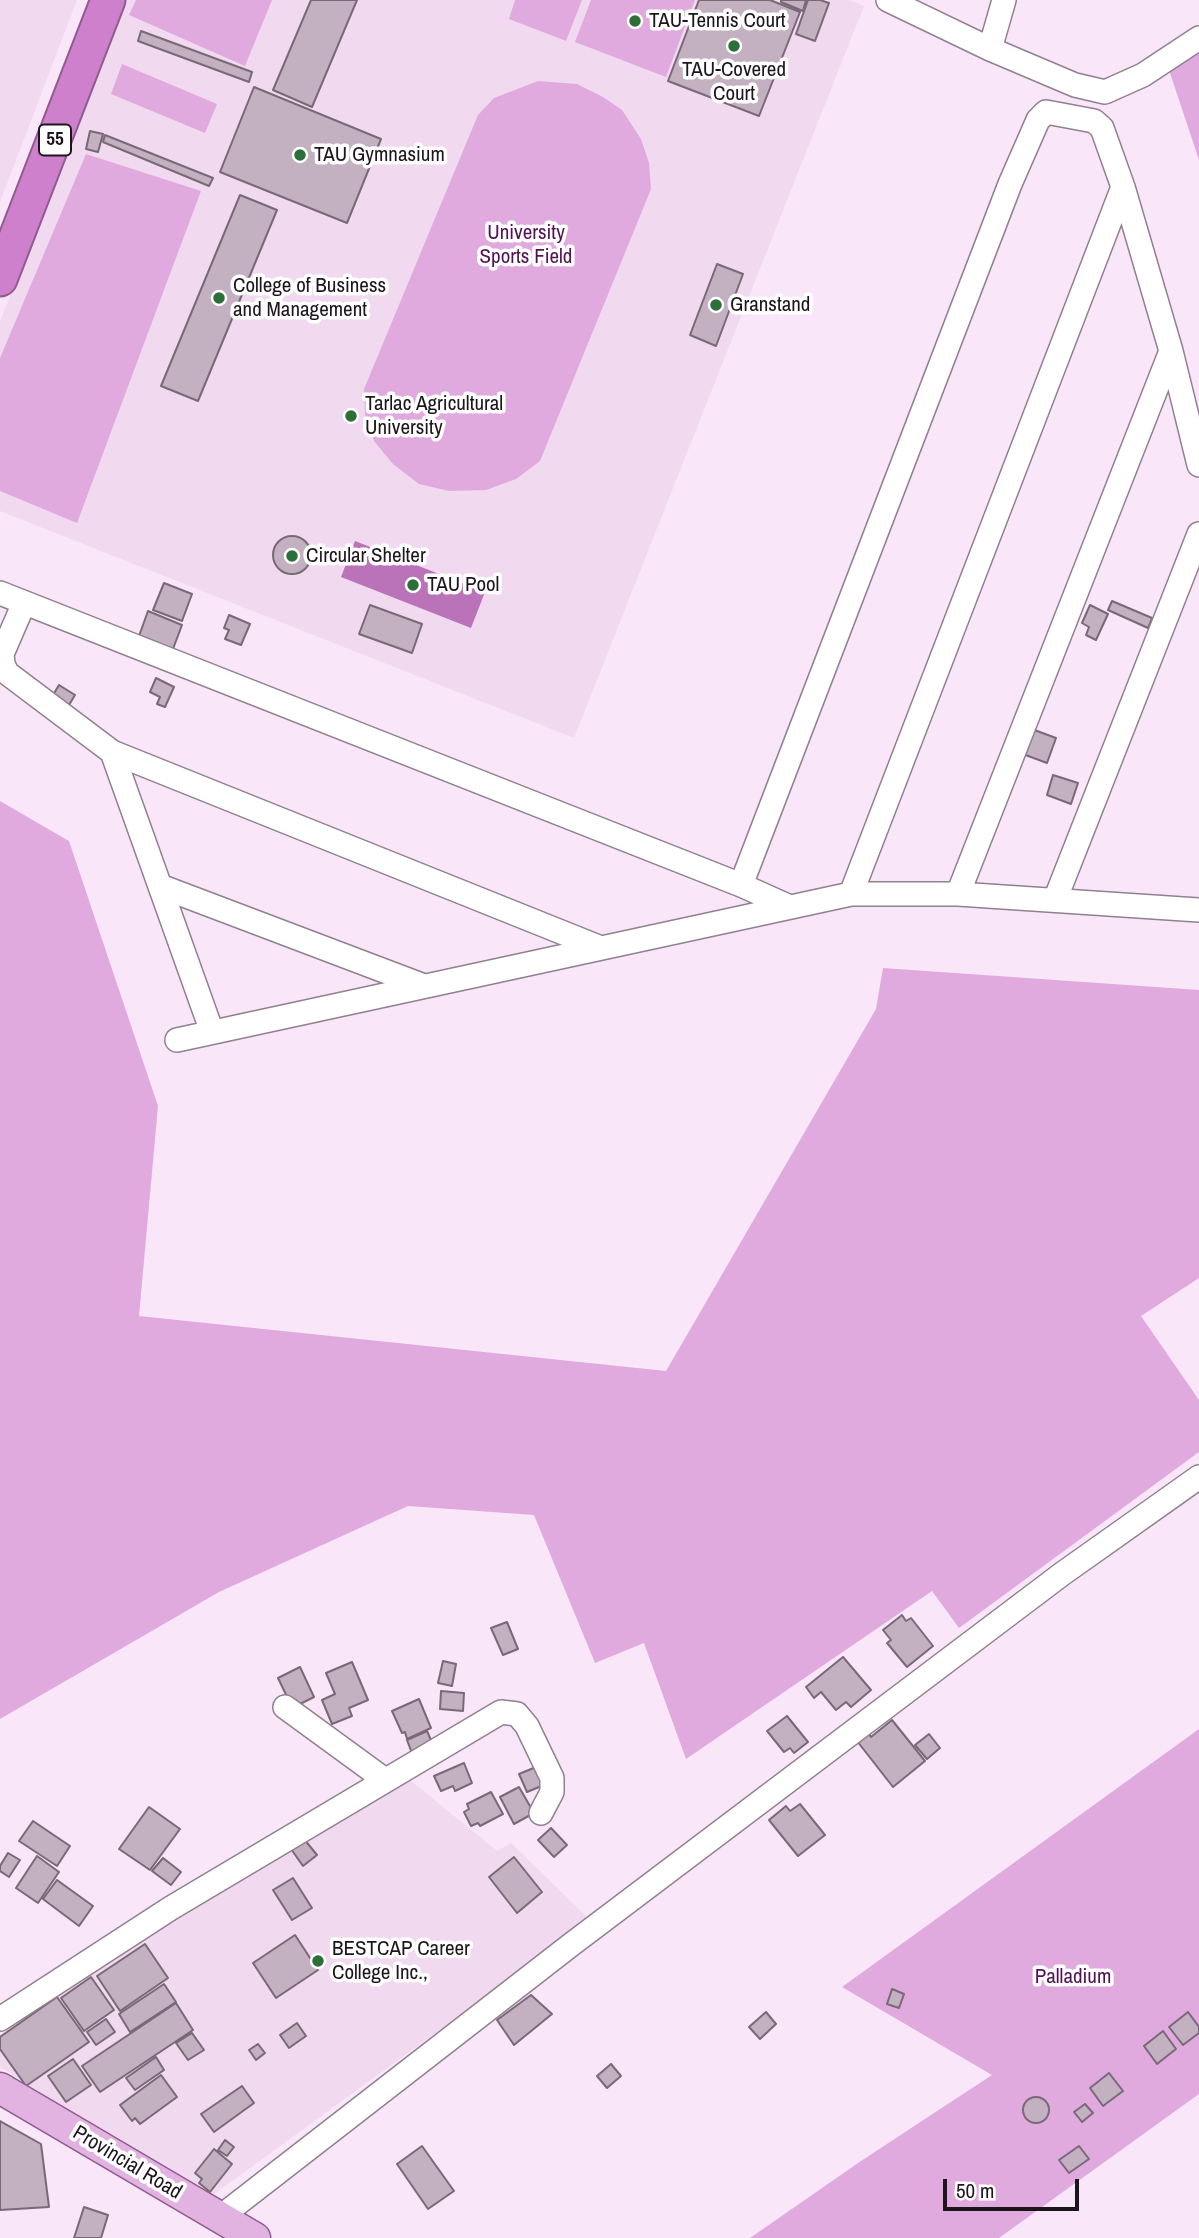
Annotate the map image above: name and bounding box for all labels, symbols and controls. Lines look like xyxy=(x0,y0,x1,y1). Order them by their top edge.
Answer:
place label: TAU-Tennis Court xyxy=(649,8,786,34)
marker: TAU-Tennis Court xyxy=(627,13,643,29)
marker: TAU-Covered Court xyxy=(726,38,742,54)
place label: TAU-Covered Court xyxy=(682,57,786,107)
road number: 55 xyxy=(39,124,71,156)
place label: TAU Gymnasium xyxy=(314,142,445,168)
marker: TAU Gymnasium xyxy=(292,147,308,163)
park label: University Sports Field xyxy=(480,220,572,270)
place label: College of Business and Management xyxy=(233,273,386,323)
marker: College of Business and Management xyxy=(211,290,227,306)
place label: Granstand xyxy=(730,292,810,318)
marker: Granstand xyxy=(708,297,724,313)
place label: Tarlac Agricultural University xyxy=(365,391,503,441)
marker: Tarlac Agricultural University xyxy=(343,408,359,424)
place label: Circular Shelter xyxy=(306,543,426,569)
marker: Circular Shelter xyxy=(284,548,300,564)
place label: TAU Pool xyxy=(427,572,499,598)
marker: TAU Pool xyxy=(405,577,421,593)
place label: BESTCAP Career College Inc., xyxy=(332,1936,470,1986)
marker: BESTCAP Career College Inc., xyxy=(310,1953,326,1969)
park label: Palladium xyxy=(1035,1964,1111,1990)
street label: Provincial Road xyxy=(68,2121,186,2205)
scale bar xyxy=(947,2164,1084,2208)
text: 50 m xyxy=(956,2176,994,2205)

